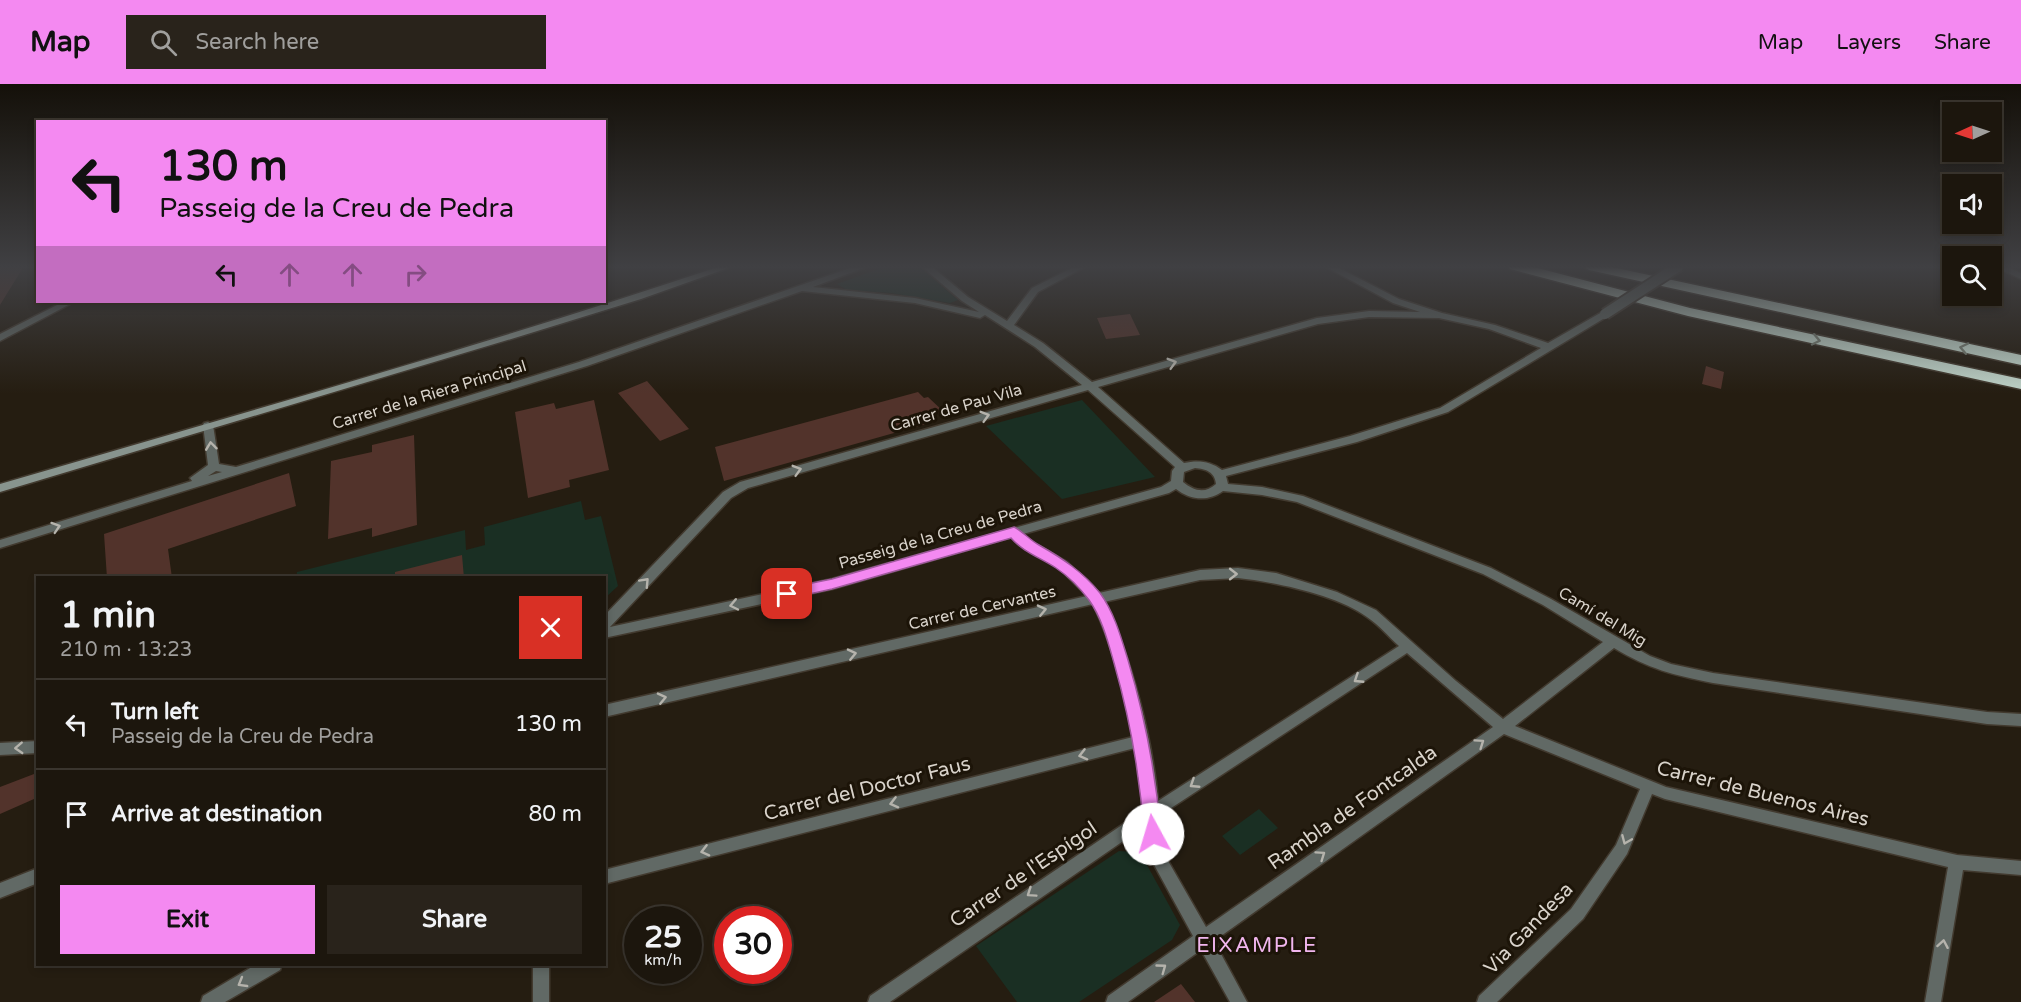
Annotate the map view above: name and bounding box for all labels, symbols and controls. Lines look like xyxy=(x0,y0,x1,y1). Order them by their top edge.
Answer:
search box xyxy=(126,15,546,69)
text: Map xyxy=(30,25,90,59)
icon: search xyxy=(147,26,180,59)
text: Search here xyxy=(195,29,319,55)
text: Map xyxy=(1758,30,1803,55)
text: Layers xyxy=(1836,30,1901,55)
text: Share xyxy=(1934,30,1991,55)
north arrow xyxy=(1942,102,2002,162)
map controls xyxy=(1942,102,2002,306)
text: 130 m xyxy=(159,141,288,192)
icon: left xyxy=(60,144,138,222)
button: sound xyxy=(1942,174,2002,234)
text: Passeig de la Creu de Pedra xyxy=(159,192,514,225)
button: search xyxy=(1942,246,2002,306)
icon: left xyxy=(210,258,243,291)
icon: ahead xyxy=(273,258,306,291)
icon: ahead xyxy=(336,258,369,291)
icon: right xyxy=(399,258,432,291)
one-way arrow xyxy=(1811,332,1821,345)
one-way arrow xyxy=(1959,342,1969,355)
street label: Carrer de la Riera Principal xyxy=(330,356,529,434)
one-way arrow xyxy=(1166,358,1177,370)
street label: Carrer de Pau Vila xyxy=(888,380,1024,436)
one-way arrow xyxy=(979,411,990,423)
one-way arrow xyxy=(205,441,218,450)
one-way arrow xyxy=(791,465,802,477)
street label: Passeig de la Creu de Pedra xyxy=(836,496,1044,574)
one-way arrow xyxy=(50,521,61,534)
pin xyxy=(761,568,812,619)
one-way arrow xyxy=(1228,568,1237,580)
icon: arrive xyxy=(770,577,803,610)
one-way arrow xyxy=(638,579,649,589)
street label: Carrer de Cervantes xyxy=(907,581,1058,635)
street label: Camí del Mig xyxy=(1555,583,1650,651)
text: 1 min xyxy=(60,594,156,637)
button: close xyxy=(519,596,582,659)
one-way arrow xyxy=(729,598,739,611)
one-way arrow xyxy=(1036,605,1046,618)
text: 210 m · 13:23 xyxy=(60,638,192,662)
one-way arrow xyxy=(846,649,856,662)
one-way arrow xyxy=(1353,671,1364,682)
one-way arrow xyxy=(656,692,666,705)
text: Turn left xyxy=(111,699,199,725)
icon: left xyxy=(60,708,93,741)
text: 130 m xyxy=(515,711,582,737)
text: Passeig de la Creu de Pedra xyxy=(111,725,374,749)
one-way arrow xyxy=(1473,739,1484,750)
street label: Rambla de Fontcalda xyxy=(1263,740,1442,875)
one-way arrow xyxy=(14,741,23,754)
one-way arrow xyxy=(1078,748,1089,760)
street label: Carrer del Doctor Faus xyxy=(761,752,973,826)
street label: Carrer de Buenos Aires xyxy=(1654,756,1871,832)
one-way arrow xyxy=(1189,777,1200,788)
one-way arrow xyxy=(889,796,899,809)
icon: arrive xyxy=(60,798,93,831)
text: Arrive at destination xyxy=(111,801,322,827)
text: 80 m xyxy=(528,801,582,827)
position arrow xyxy=(1121,802,1185,866)
street label: Carrer de l'Espígol xyxy=(945,817,1102,933)
one-way arrow xyxy=(1621,834,1633,845)
one-way arrow xyxy=(700,844,710,857)
one-way arrow xyxy=(1314,851,1325,862)
street label: Via Gandesa xyxy=(1479,878,1578,980)
button: Exit xyxy=(60,885,315,954)
button: Share xyxy=(327,885,582,954)
one-way arrow xyxy=(1027,886,1038,897)
speed limit sign: 30 xyxy=(714,906,792,984)
text: 25 xyxy=(644,919,682,956)
district label: EIXAMPLE xyxy=(1196,933,1318,958)
one-way arrow xyxy=(1936,940,1949,950)
text: km/h xyxy=(644,951,682,969)
one-way arrow xyxy=(1155,964,1166,975)
one-way arrow xyxy=(237,976,248,987)

